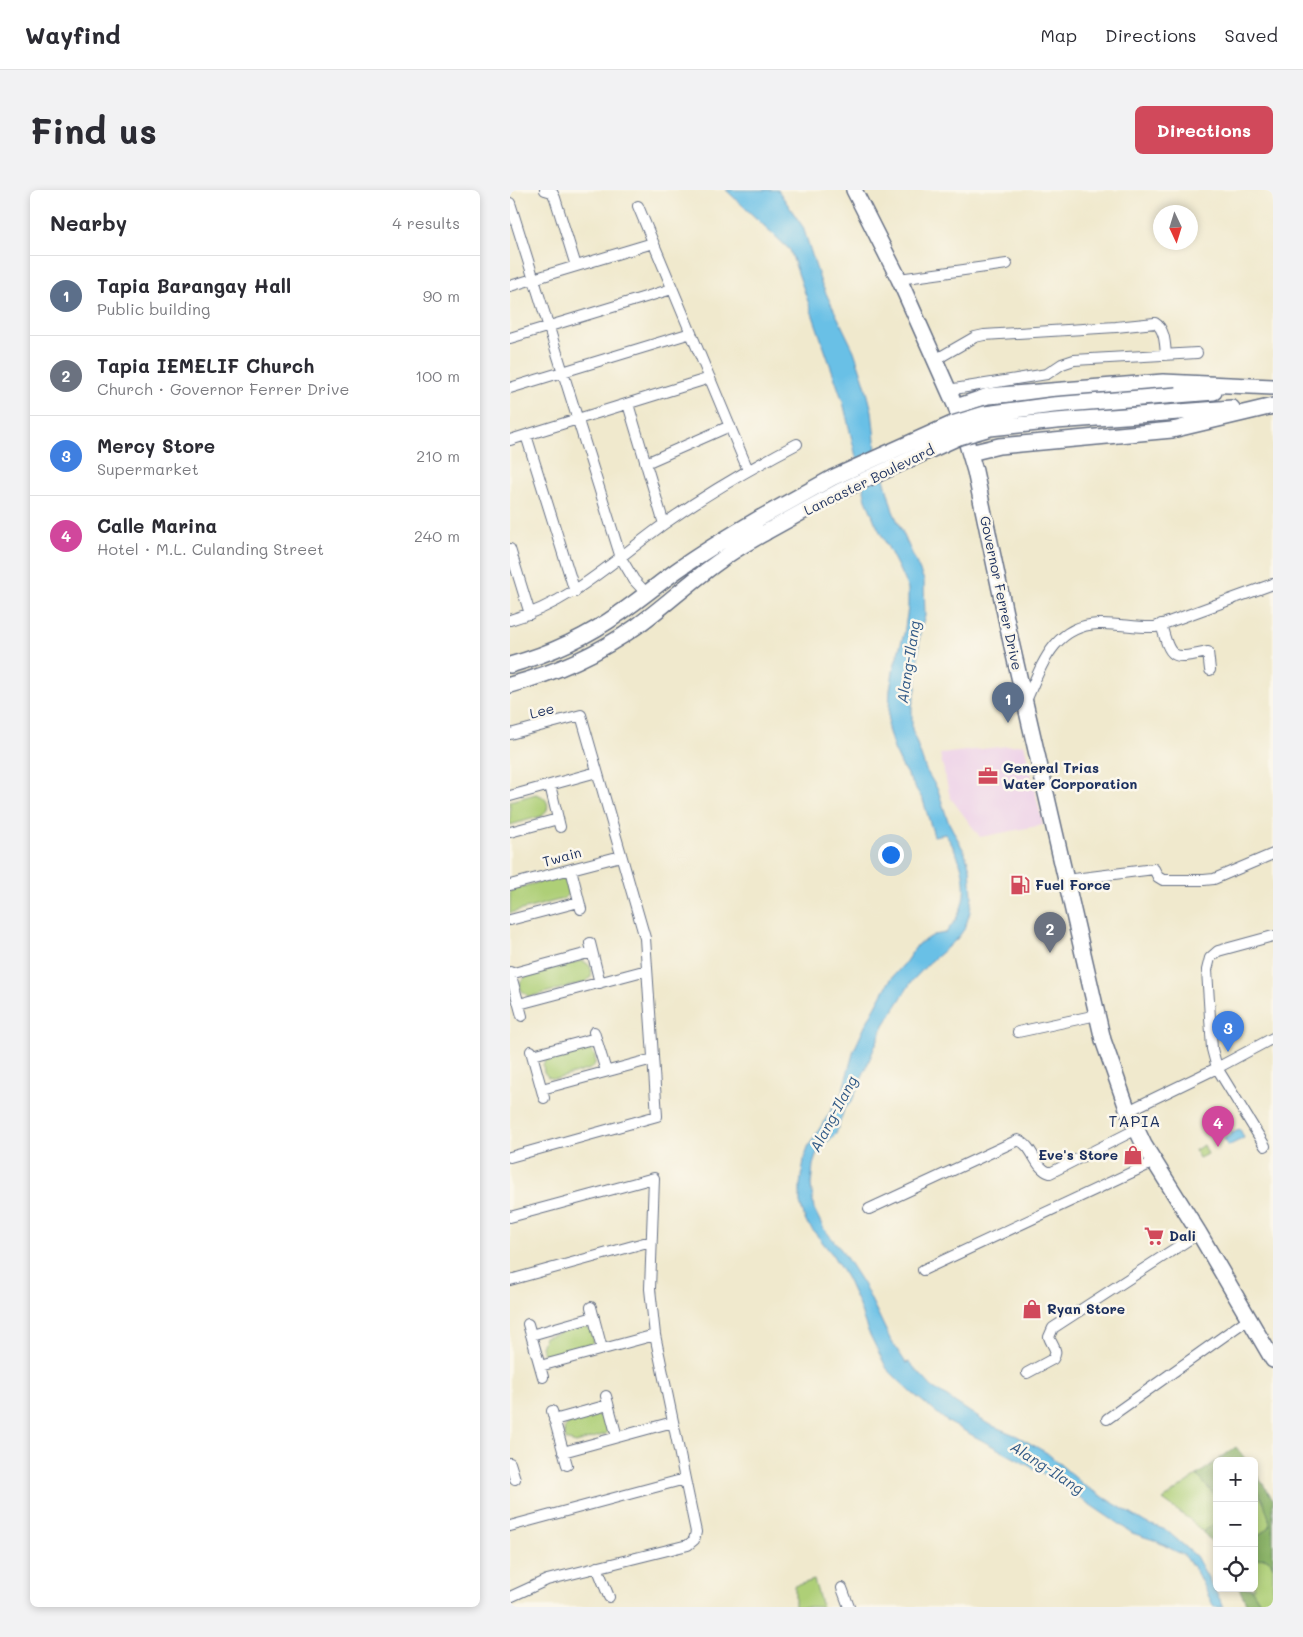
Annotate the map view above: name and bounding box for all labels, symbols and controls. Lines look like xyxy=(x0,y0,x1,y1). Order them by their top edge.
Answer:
text: Wayfind xyxy=(25,19,121,50)
text: Map xyxy=(1040,23,1077,47)
text: Directions xyxy=(1105,23,1197,47)
text: Saved xyxy=(1225,23,1278,47)
button: Directions xyxy=(1135,106,1273,154)
text: Find us xyxy=(30,107,157,153)
north arrow xyxy=(1153,205,1198,250)
text: Nearby xyxy=(50,209,127,236)
text: 4 results xyxy=(392,212,460,233)
text: Tapia Barangay Hall xyxy=(97,273,291,298)
text: 1 xyxy=(62,285,70,306)
text: 90 m xyxy=(423,285,460,306)
text: Public building xyxy=(97,298,210,319)
text: Tapia IEMELIF Church xyxy=(97,353,314,378)
text: 2 xyxy=(62,365,70,386)
text: 100 m xyxy=(415,365,460,386)
text: Church · Governor Ferrer Drive xyxy=(97,378,349,399)
text: Mercy Store xyxy=(97,433,215,458)
street label: Lancaster Boulevard xyxy=(800,440,937,519)
text: 3 xyxy=(61,445,71,466)
text: 210 m xyxy=(416,445,460,466)
text: Supermarket xyxy=(97,458,199,479)
text: Calle Marina xyxy=(97,513,217,538)
street label: Governor Ferrer Drive xyxy=(976,514,1027,672)
text: 4 xyxy=(61,525,71,546)
text: 240 m xyxy=(414,525,460,546)
text: Hotel · M.L. Culanding Street xyxy=(97,538,324,559)
water label: Alang-Ilang xyxy=(892,619,924,705)
pin: 1 xyxy=(992,682,1024,723)
street label: Lee xyxy=(527,698,556,723)
place label: General Trias Water Corporation xyxy=(1003,758,1137,793)
office icon: General Trias Water Corporation xyxy=(977,765,999,787)
street label: Twain xyxy=(540,842,583,871)
your location xyxy=(878,842,904,868)
fuel station icon: Fuel Force xyxy=(1009,874,1031,896)
place label: Fuel Force xyxy=(1035,875,1111,894)
pin: 2 xyxy=(1034,912,1066,953)
pin: 3 xyxy=(1212,1011,1244,1052)
water label: Alang-Ilang xyxy=(805,1072,862,1155)
pin: 4 xyxy=(1202,1106,1234,1147)
district label: TAPIA xyxy=(1109,1110,1161,1131)
shop icon: Eve's Store xyxy=(1122,1144,1144,1166)
place label: Eve's Store xyxy=(1038,1145,1118,1164)
supermarket icon: Dali xyxy=(1143,1225,1165,1247)
place label: Dali xyxy=(1169,1226,1196,1245)
shop icon: Ryan Store xyxy=(1021,1298,1043,1320)
place label: Ryan Store xyxy=(1047,1299,1125,1318)
water label: Alang-Ilang xyxy=(1007,1436,1088,1498)
map controls xyxy=(1213,1457,1258,1592)
button: + xyxy=(1213,1457,1258,1502)
button: − xyxy=(1213,1502,1258,1547)
button: locate xyxy=(1213,1547,1258,1592)

